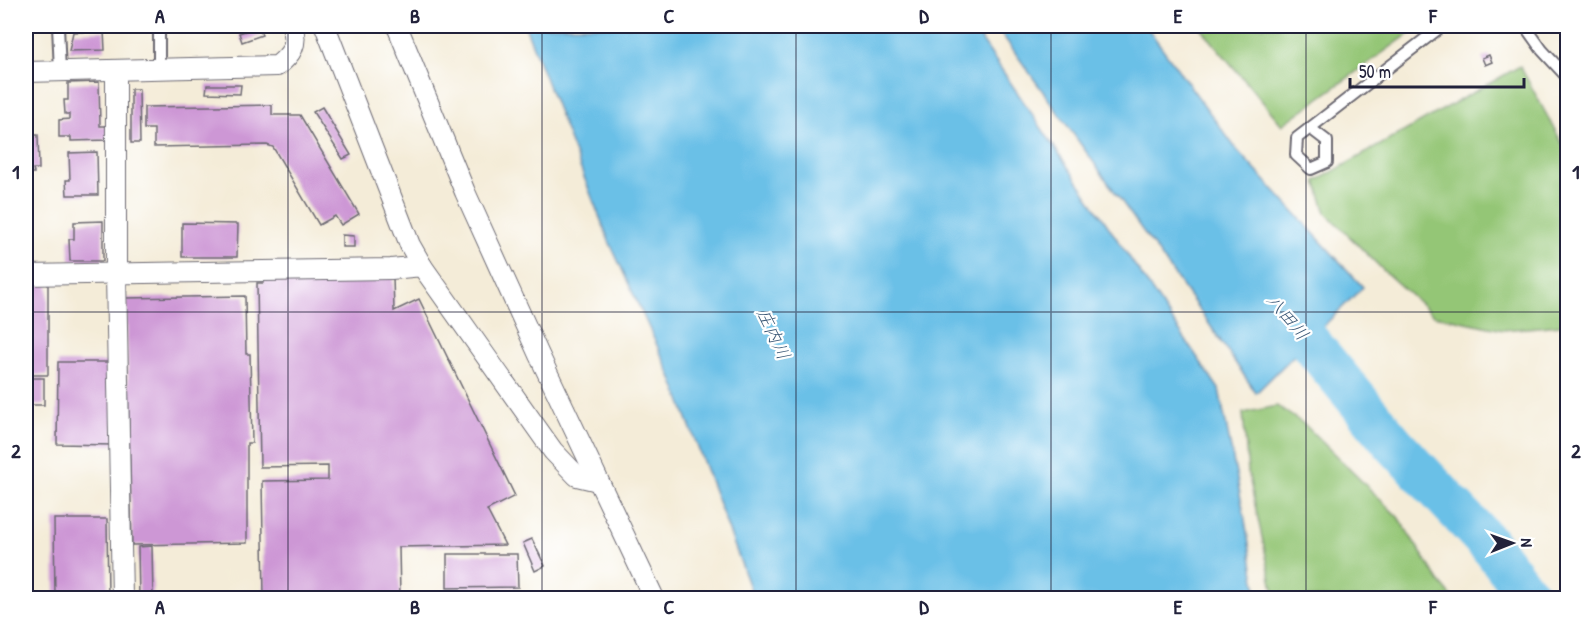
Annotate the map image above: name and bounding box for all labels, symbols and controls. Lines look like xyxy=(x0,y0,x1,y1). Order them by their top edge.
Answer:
text: A xyxy=(155,2,165,29)
text: B xyxy=(410,2,420,29)
text: C xyxy=(664,2,675,29)
text: D xyxy=(919,2,929,29)
text: E xyxy=(1174,2,1183,29)
text: F xyxy=(1428,2,1438,29)
scale bar xyxy=(1350,51,1524,89)
text: 50 m xyxy=(1359,59,1391,84)
text: 1 xyxy=(12,158,20,185)
text: 1 xyxy=(1572,158,1580,185)
water label: 八田川 xyxy=(1261,288,1315,346)
water label: 庄内川 xyxy=(751,304,797,364)
text: 2 xyxy=(11,437,21,464)
text: 2 xyxy=(1571,437,1581,464)
north arrow xyxy=(1482,513,1542,573)
text: N xyxy=(1516,538,1538,548)
text: A xyxy=(155,593,165,620)
text: B xyxy=(410,593,420,620)
text: C xyxy=(664,593,675,620)
text: D xyxy=(919,593,929,620)
text: E xyxy=(1174,593,1183,620)
text: F xyxy=(1428,593,1438,620)

